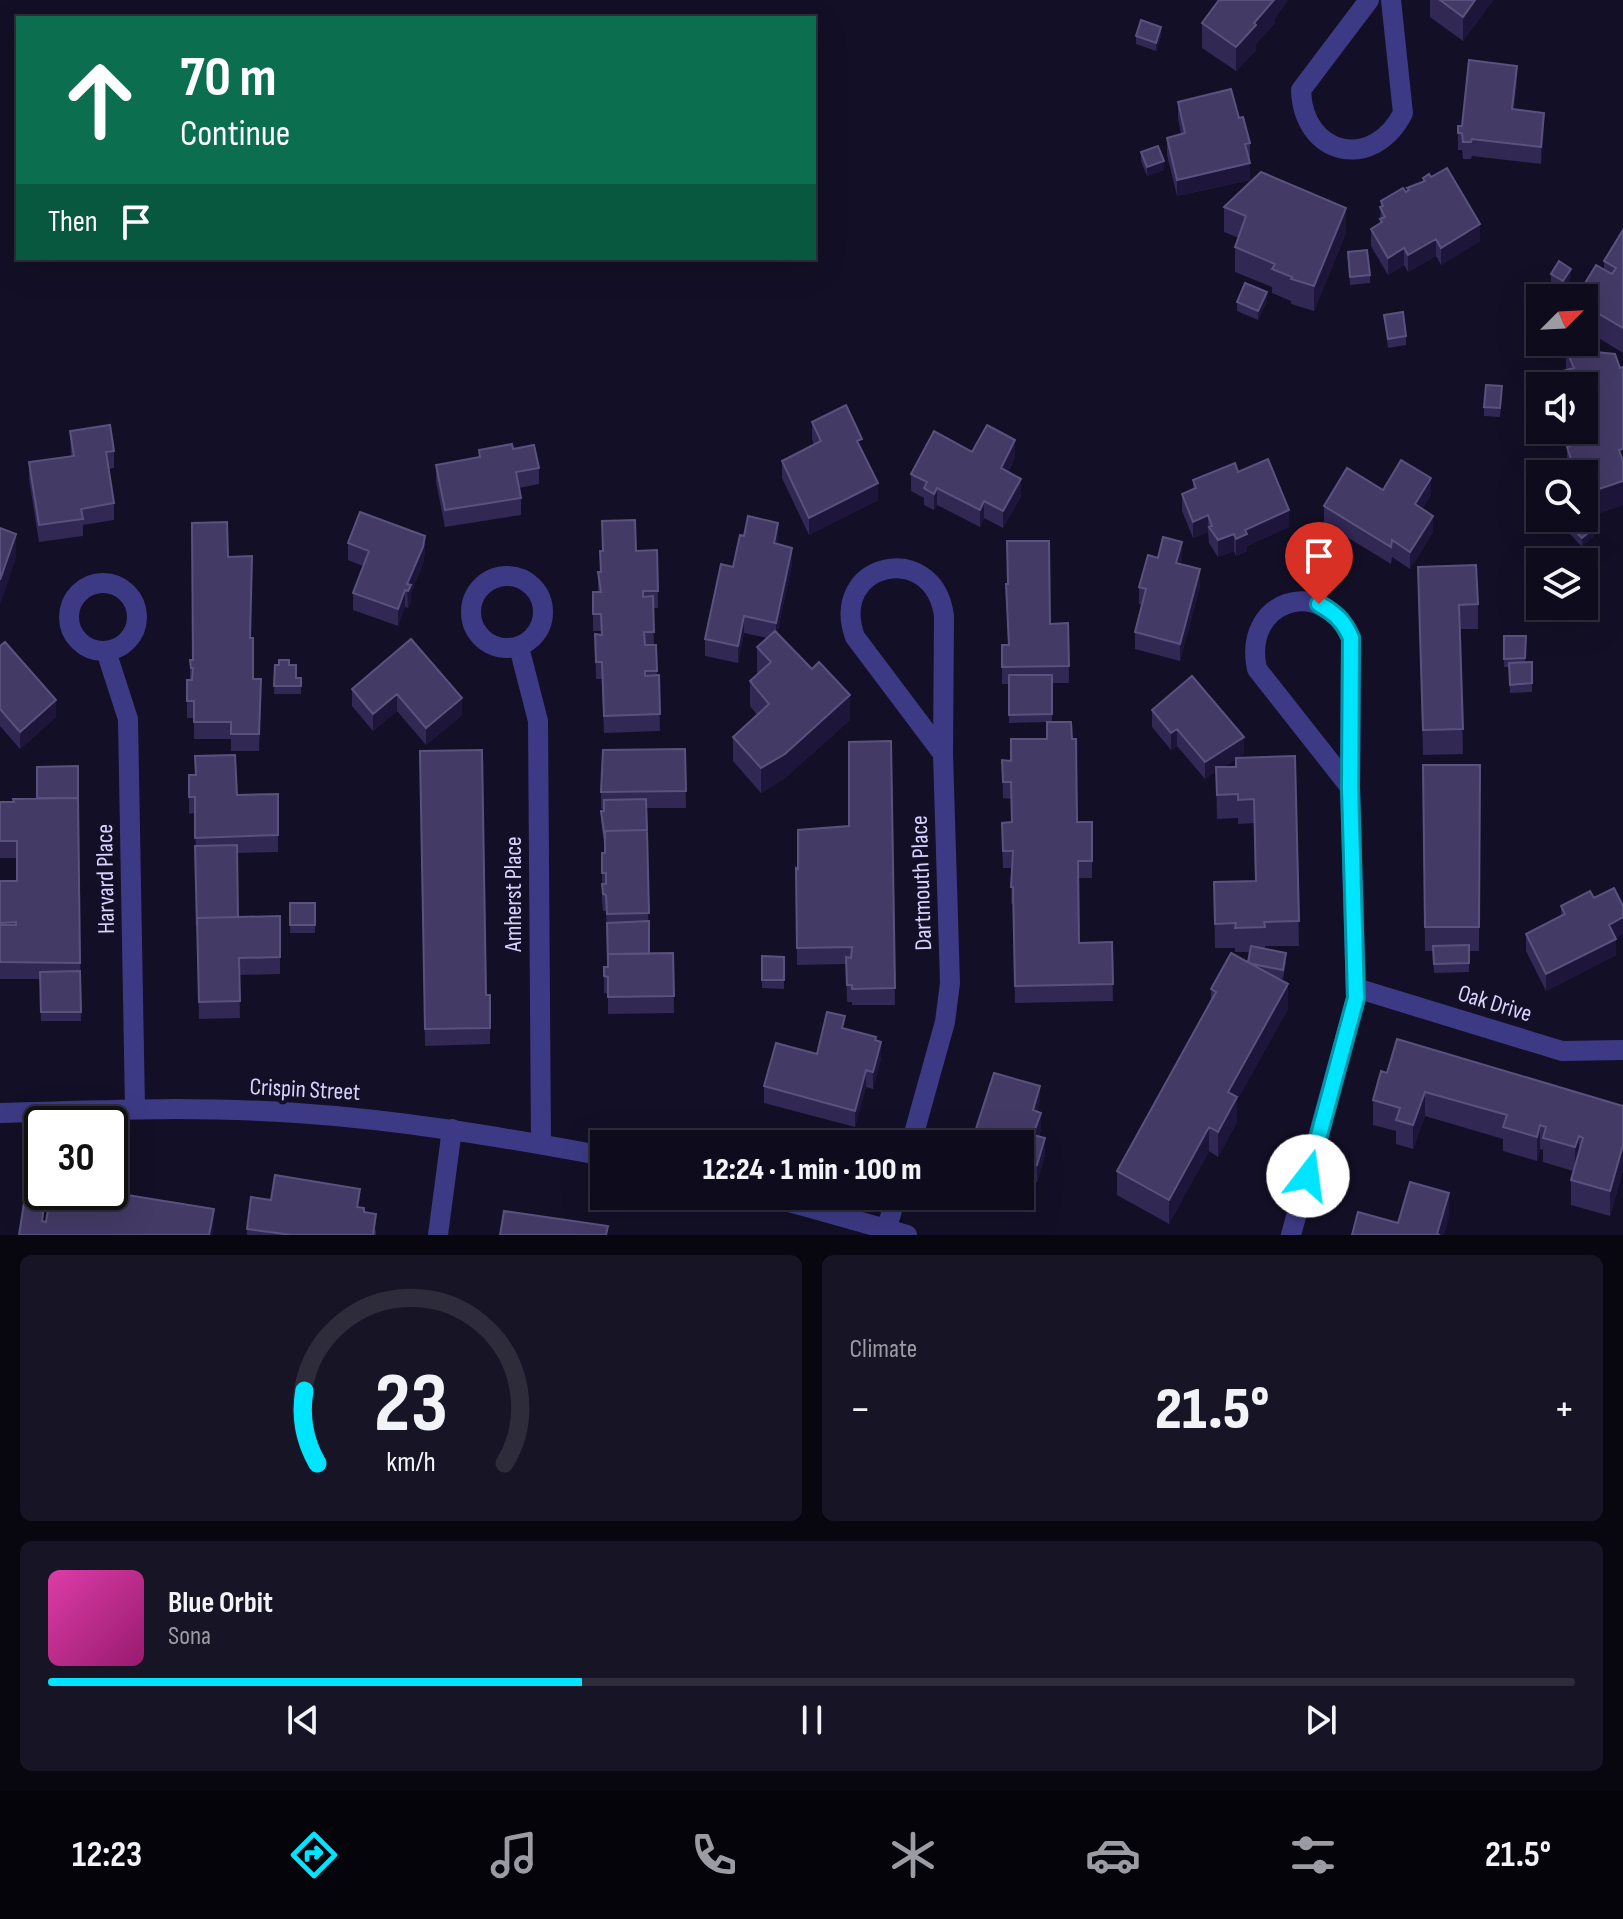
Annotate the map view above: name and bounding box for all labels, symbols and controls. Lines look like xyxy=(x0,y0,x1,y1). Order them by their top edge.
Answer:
text: 70 m xyxy=(180,45,277,112)
icon: ahead xyxy=(48,48,152,152)
text: Continue xyxy=(180,113,290,156)
icon: arrive xyxy=(114,200,158,244)
text: Then xyxy=(48,204,98,240)
north arrow xyxy=(1526,284,1598,356)
map controls xyxy=(1526,284,1598,620)
button: sound xyxy=(1526,372,1598,444)
button: search xyxy=(1526,460,1598,532)
pin xyxy=(1285,522,1353,604)
icon: arrive xyxy=(1297,534,1341,578)
button: layers xyxy=(1526,548,1598,620)
street label: Dartmouth Place xyxy=(905,815,938,951)
street label: Harvard Place xyxy=(90,824,121,934)
street label: Amherst Place xyxy=(499,836,528,953)
street label: Oak Drive xyxy=(1454,979,1535,1028)
street label: Crispin Street xyxy=(249,1072,361,1107)
speed limit sign: 30 xyxy=(24,1106,128,1210)
position arrow xyxy=(1266,1134,1350,1218)
text: 12:24 · 1 min · 100 m xyxy=(703,1152,921,1188)
text: Climate xyxy=(850,1334,917,1365)
text: 23 xyxy=(374,1355,448,1455)
text: 21.5° xyxy=(1155,1374,1269,1446)
text: − xyxy=(850,1383,871,1436)
text: + xyxy=(1553,1383,1575,1436)
text: km/h xyxy=(386,1445,435,1480)
text: Blue Orbit xyxy=(168,1585,273,1621)
text: Sona xyxy=(168,1621,211,1652)
icon: previous xyxy=(281,1698,325,1742)
icon: pause xyxy=(790,1698,834,1742)
icon: next xyxy=(1299,1698,1343,1742)
icon: directions xyxy=(286,1827,342,1883)
icon: music xyxy=(486,1827,542,1883)
icon: phone xyxy=(686,1827,742,1883)
icon: climate xyxy=(885,1827,941,1883)
icon: car xyxy=(1085,1827,1141,1883)
icon: filters xyxy=(1285,1827,1341,1883)
text: 12:23 xyxy=(72,1834,142,1877)
text: 21.5° xyxy=(1485,1834,1551,1877)

